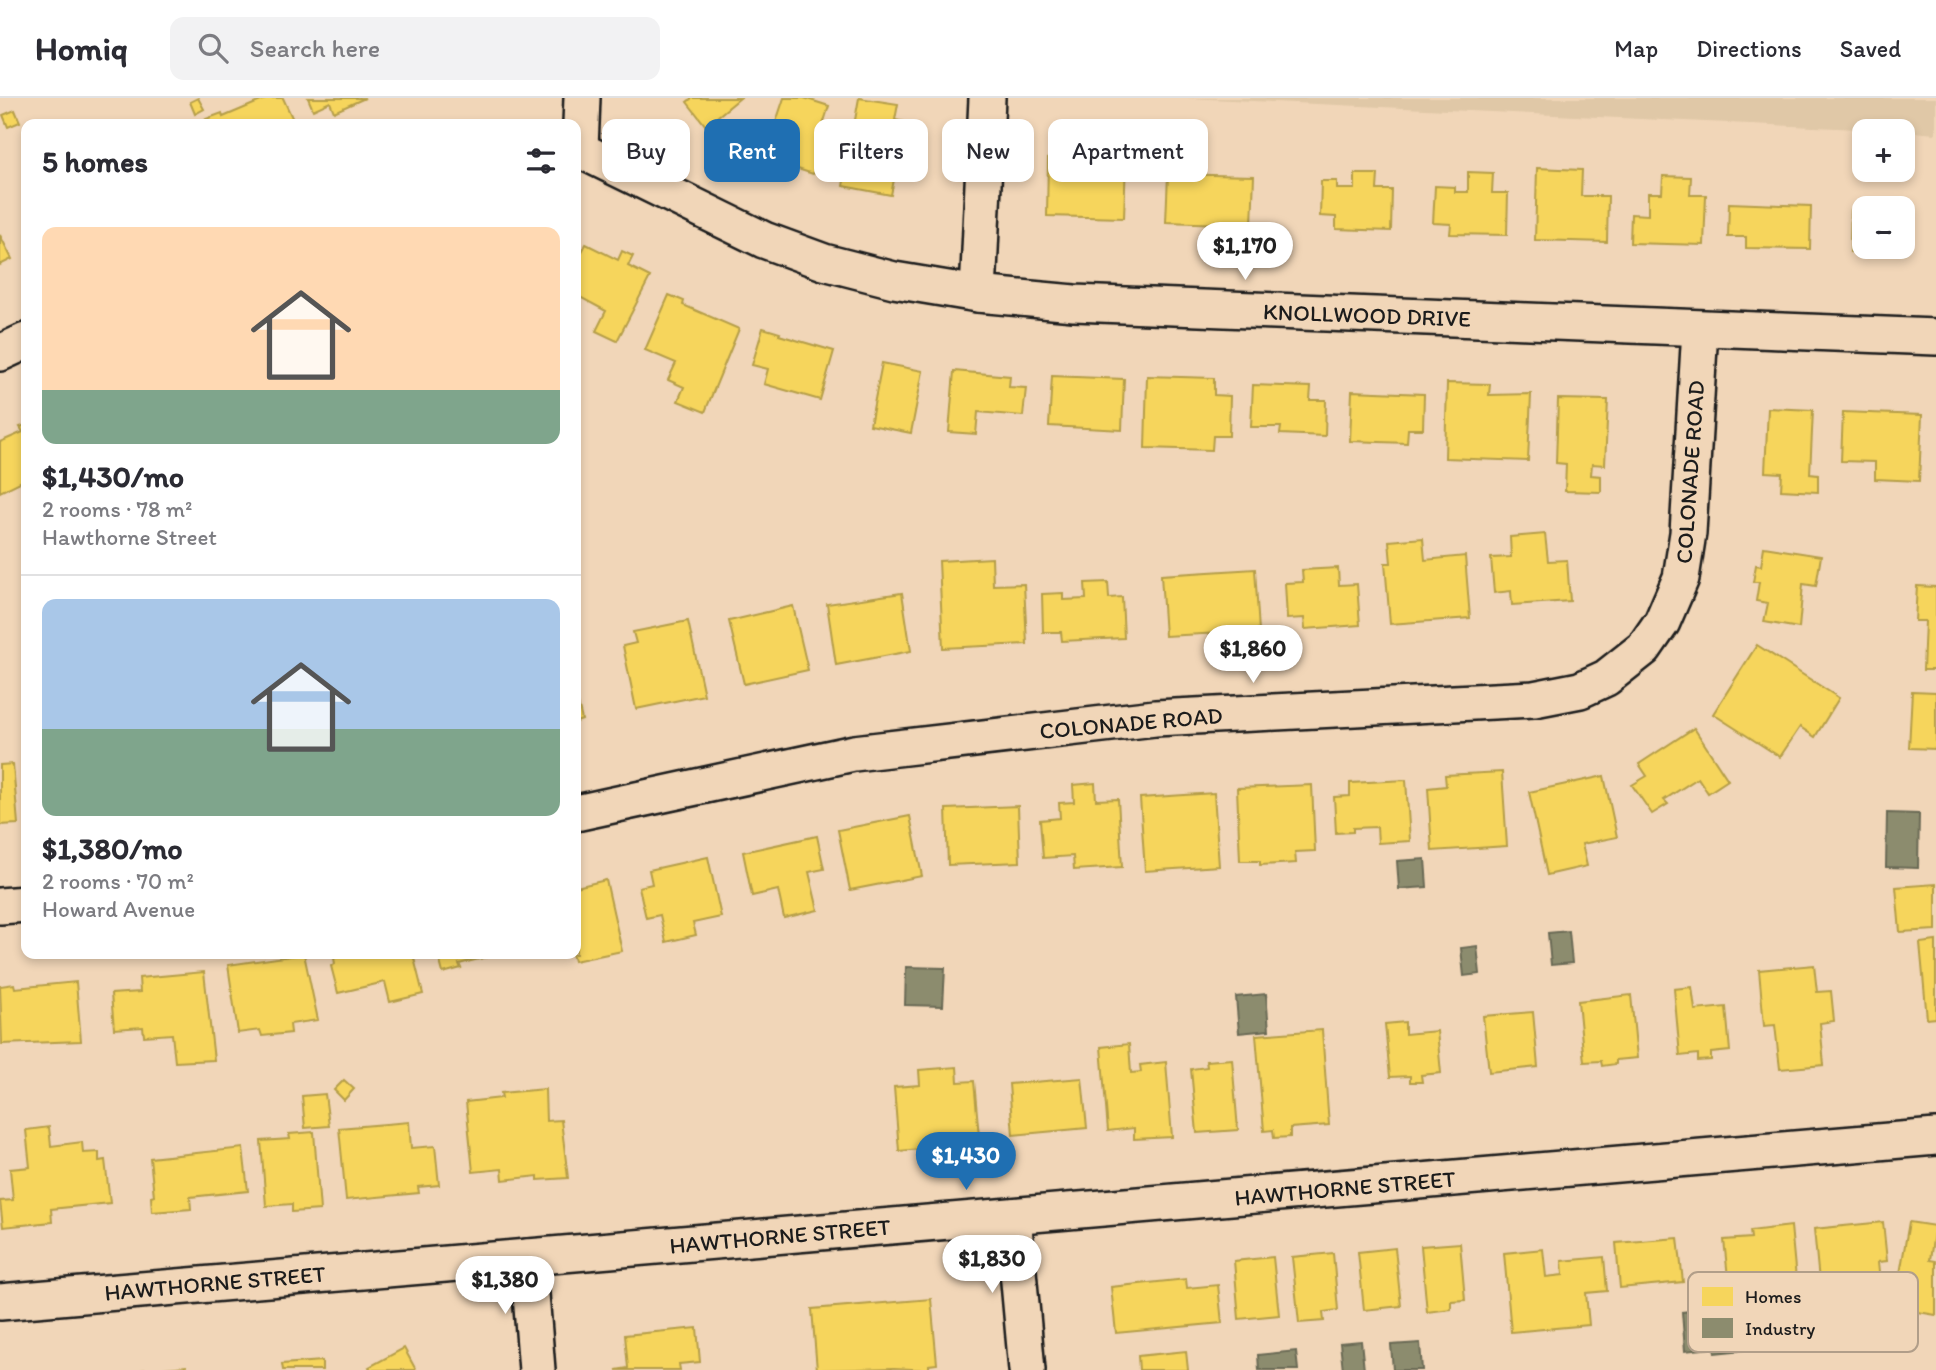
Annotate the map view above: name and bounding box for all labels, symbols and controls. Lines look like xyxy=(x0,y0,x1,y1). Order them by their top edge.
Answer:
search box xyxy=(170,17,660,80)
text: Homiq xyxy=(35,29,128,68)
icon: search xyxy=(194,29,232,67)
text: Search here xyxy=(250,32,380,64)
text: Map xyxy=(1614,34,1658,63)
text: Directions xyxy=(1696,34,1802,63)
text: Saved xyxy=(1840,34,1901,63)
chip: Buy xyxy=(602,119,690,182)
chip: Rent xyxy=(704,119,800,182)
chip: Filters xyxy=(814,119,928,182)
chip: New xyxy=(942,119,1034,182)
chip: Apartment xyxy=(1048,119,1208,182)
map controls xyxy=(1852,119,1915,259)
button: + xyxy=(1852,119,1915,182)
icon: filters xyxy=(522,142,560,180)
text: 5 homes xyxy=(42,143,148,180)
button: − xyxy=(1852,196,1915,259)
pin: $1,170 xyxy=(1188,222,1302,282)
text: $1,170 xyxy=(1213,231,1277,259)
icon: home xyxy=(238,272,364,398)
street label: KNOLLWOOD DRIVE xyxy=(1263,297,1471,333)
street label: COLONADE ROAD xyxy=(1670,379,1710,565)
text: $1,430/mo xyxy=(42,458,184,495)
text: 2 rooms · 78 m² xyxy=(42,495,192,523)
text: Hawthorne Street xyxy=(42,523,217,551)
pin: $1,860 xyxy=(1196,626,1310,685)
text: $1,860 xyxy=(1220,634,1286,662)
icon: home xyxy=(238,644,364,770)
street label: COLONADE ROAD xyxy=(1038,701,1224,745)
text: $1,380/mo xyxy=(42,830,183,867)
text: 2 rooms · 70 m² xyxy=(42,867,194,895)
text: Howard Avenue xyxy=(42,895,195,923)
pin: $1,430 xyxy=(909,1132,1023,1192)
text: $1,430 xyxy=(932,1141,1000,1169)
street label: HAWTHORNE STREET xyxy=(1233,1164,1457,1212)
street label: HAWTHORNE STREET xyxy=(668,1212,892,1260)
pin: $1,830 xyxy=(935,1236,1049,1295)
text: $1,830 xyxy=(958,1244,1026,1272)
pin: $1,380 xyxy=(448,1256,562,1316)
street label: HAWTHORNE STREET xyxy=(103,1259,327,1307)
text: $1,380 xyxy=(471,1265,539,1293)
legend xyxy=(1688,1272,1918,1352)
text: Homes xyxy=(1745,1285,1801,1308)
text: Industry xyxy=(1745,1317,1815,1340)

